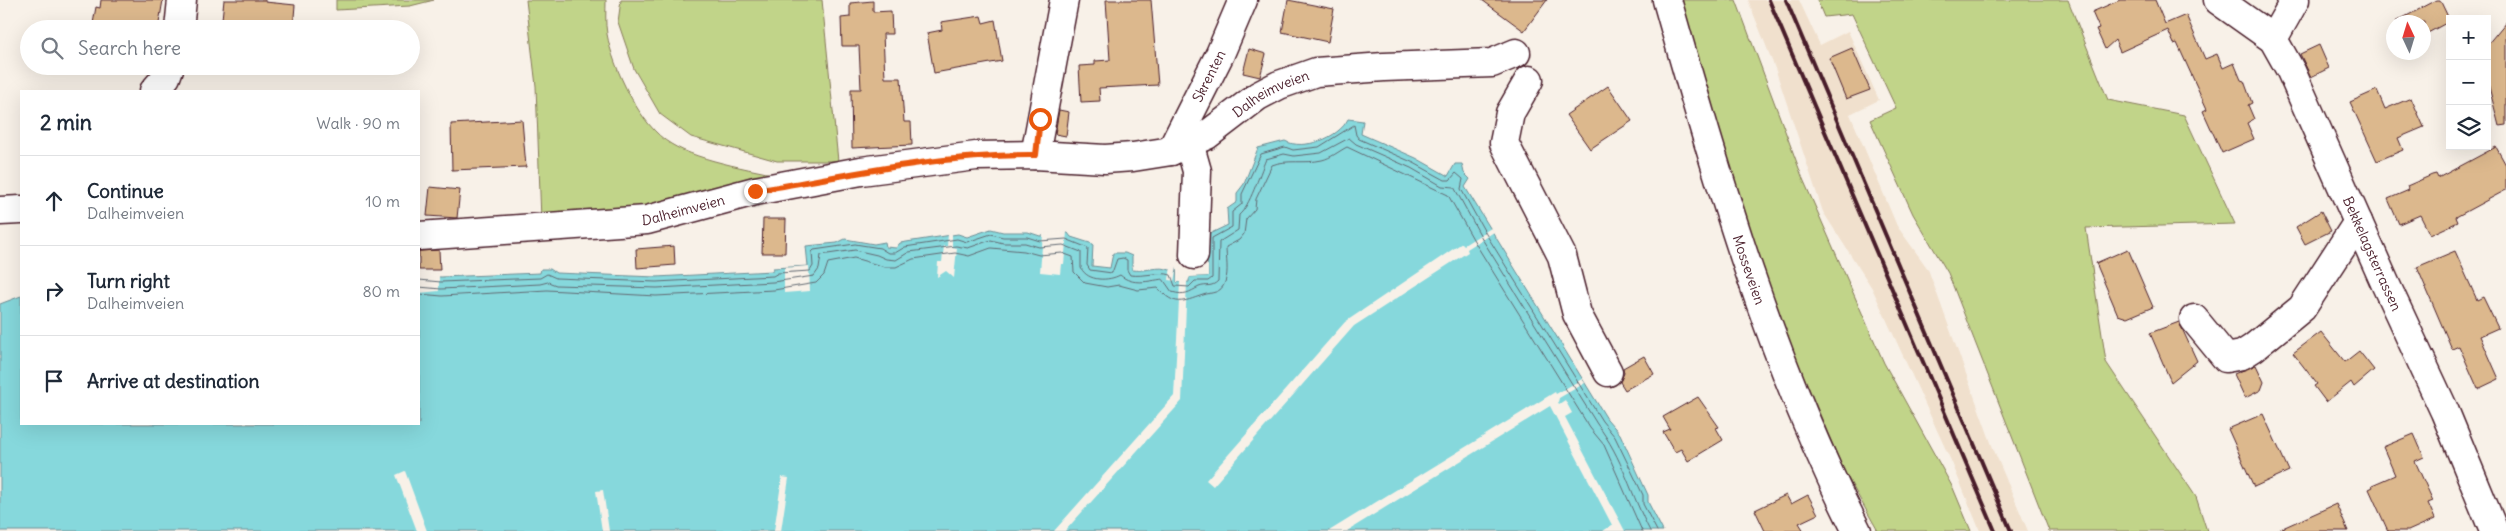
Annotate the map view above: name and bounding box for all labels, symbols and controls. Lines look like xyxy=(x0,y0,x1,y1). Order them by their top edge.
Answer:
north arrow xyxy=(2386,15,2431,60)
map controls xyxy=(2446,15,2491,150)
button: + xyxy=(2446,15,2491,60)
search box xyxy=(20,20,420,75)
icon: search xyxy=(38,34,66,62)
text: Search here xyxy=(78,36,181,60)
street label: Skrenten xyxy=(1188,47,1230,105)
button: − xyxy=(2446,60,2491,105)
street label: Dalheimveien xyxy=(1229,66,1312,121)
button: layers xyxy=(2446,105,2491,150)
route start xyxy=(1029,108,1052,131)
text: 2 min xyxy=(40,109,92,136)
text: Walk · 90 m xyxy=(316,113,400,133)
text: Continue xyxy=(87,179,164,203)
route end xyxy=(744,180,767,203)
icon: ahead xyxy=(40,187,68,215)
text: 10 m xyxy=(365,191,400,211)
street label: Dalheimveien xyxy=(641,191,727,229)
street label: Bekkelagsterrassen xyxy=(2339,194,2406,314)
text: Dalheimveien xyxy=(87,203,184,223)
street label: Mosseveien xyxy=(1729,233,1769,307)
text: Turn right xyxy=(87,269,170,293)
icon: right xyxy=(40,277,68,305)
text: 80 m xyxy=(362,281,400,301)
text: Dalheimveien xyxy=(87,293,184,313)
icon: arrive xyxy=(40,367,68,395)
text: Arrive at destination xyxy=(87,369,260,393)

